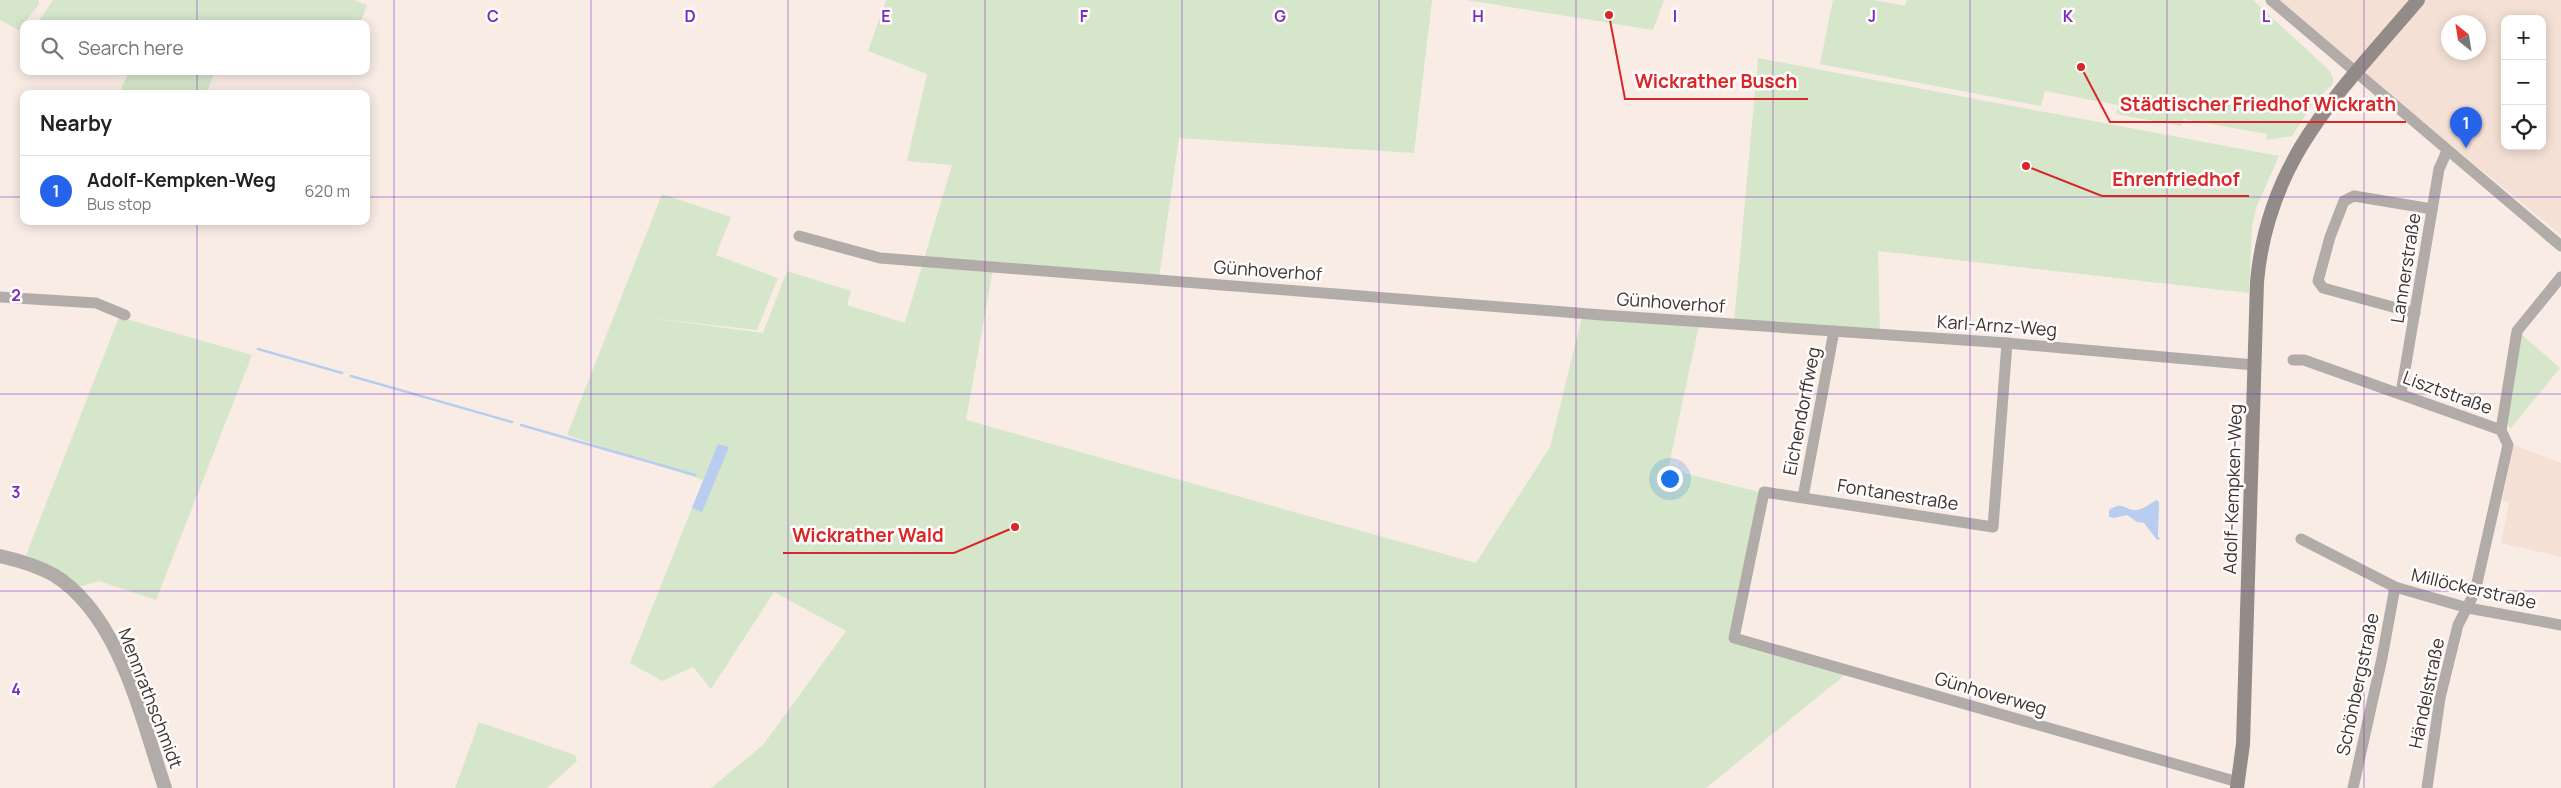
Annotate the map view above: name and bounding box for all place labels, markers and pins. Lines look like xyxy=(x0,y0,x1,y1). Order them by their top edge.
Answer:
callout: Wickrather Busch xyxy=(1625,65,1808,99)
callout: Städtischer Friedhof Wickrath xyxy=(2110,88,2406,122)
pin: 1 xyxy=(2450,107,2482,148)
callout: Ehrenfriedhof xyxy=(2102,162,2249,196)
callout: Wickrather Wald xyxy=(783,519,954,553)

